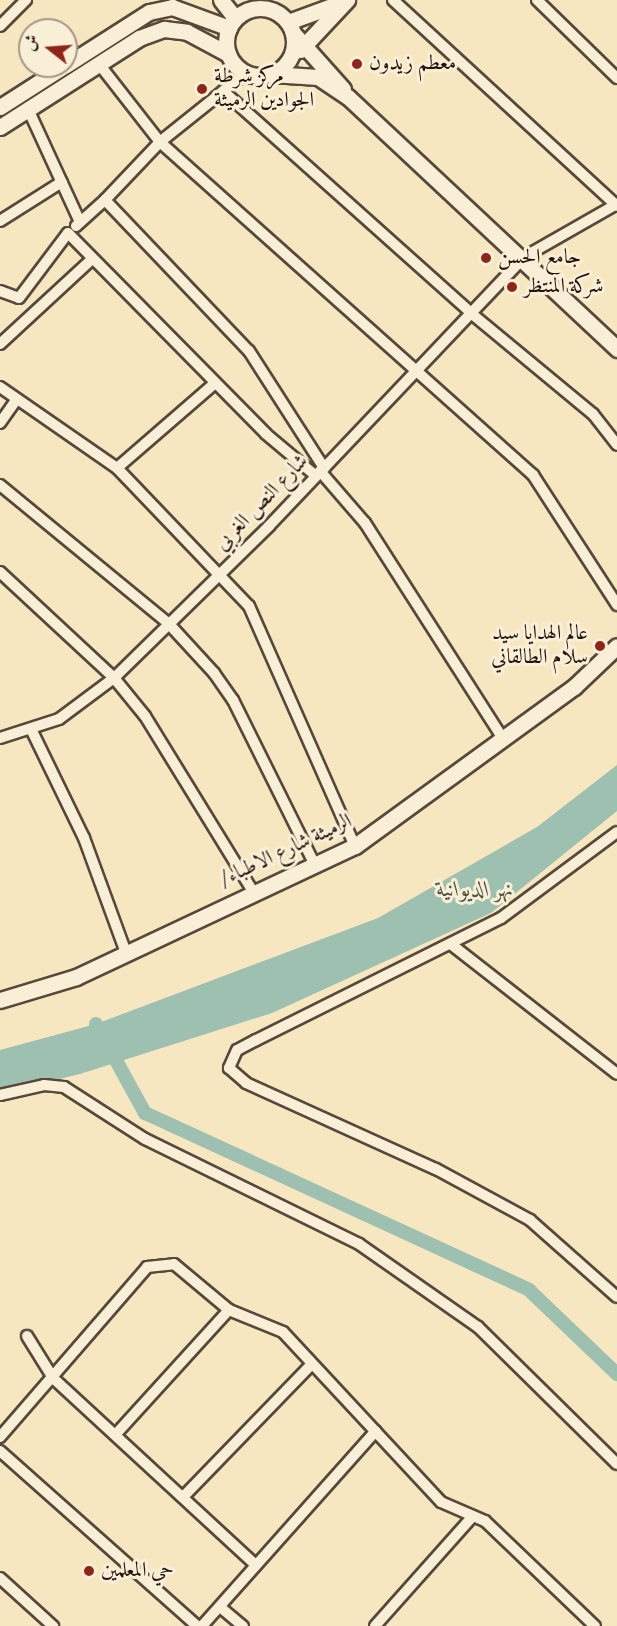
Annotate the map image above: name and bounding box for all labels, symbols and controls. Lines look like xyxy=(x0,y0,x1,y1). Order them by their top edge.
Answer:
north arrow xyxy=(18,18,78,78)
text: ش xyxy=(19,32,46,54)
place label: معطم زيدون xyxy=(369,51,456,77)
marker: معطم زيدون xyxy=(350,57,364,71)
place label: مركز شرطة الجوادين الرميثة xyxy=(214,64,314,114)
marker: مركز شرطة الجوادين الرميثة xyxy=(195,82,209,96)
place label: جامع الحسن xyxy=(498,245,581,271)
marker: جامع الحسن xyxy=(479,251,493,265)
place label: شركة المنتظر xyxy=(524,274,603,300)
marker: شركة المنتظر xyxy=(505,280,519,294)
street label: شارع النص الغربي xyxy=(210,450,314,556)
place label: عالم الهدايا سيد سلام الطالقاني xyxy=(491,621,588,671)
marker: عالم الهدايا سيد سلام الطالقاني xyxy=(593,639,607,653)
street label: /الرميثة شارع الاطباء xyxy=(216,809,356,893)
water label: نهر الديوانية xyxy=(436,879,514,905)
place label: حي المعلمين xyxy=(101,1558,174,1584)
marker: حي المعلمين xyxy=(82,1564,96,1578)

